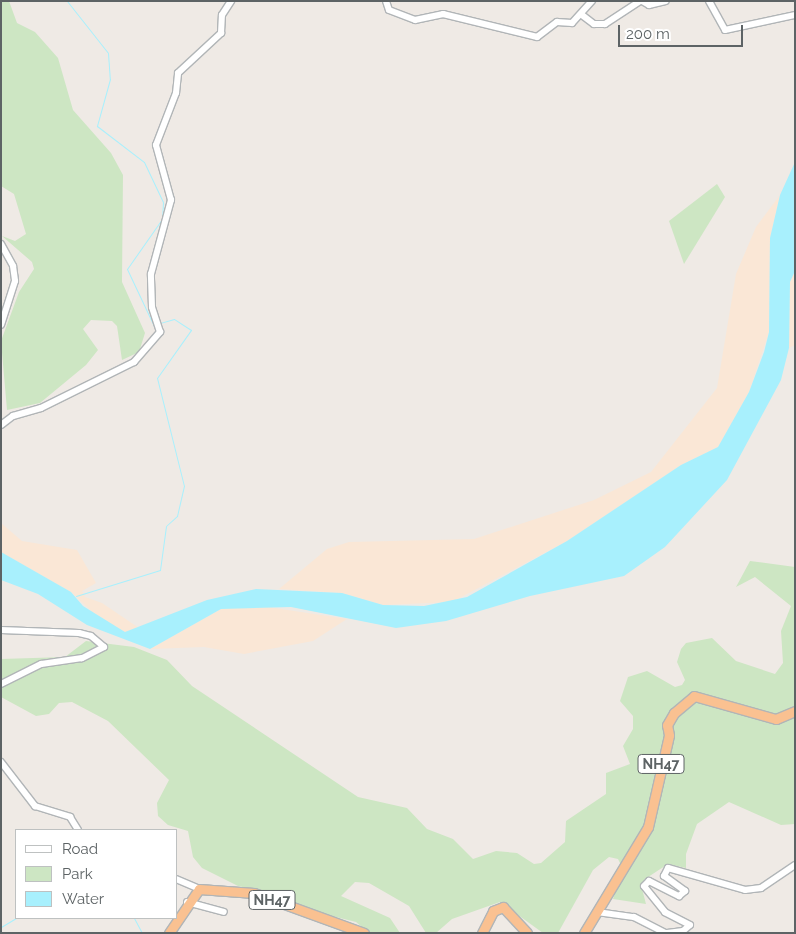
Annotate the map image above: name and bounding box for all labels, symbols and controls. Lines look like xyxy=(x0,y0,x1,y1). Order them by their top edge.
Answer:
scale bar xyxy=(621,15,746,47)
text: 200 m xyxy=(626,25,670,43)
road number: NH47 xyxy=(637,752,685,776)
legend xyxy=(15,829,178,919)
text: Road xyxy=(62,840,98,858)
text: Park xyxy=(62,865,93,883)
road number: NH47 xyxy=(248,888,296,912)
text: Water xyxy=(62,890,104,908)

